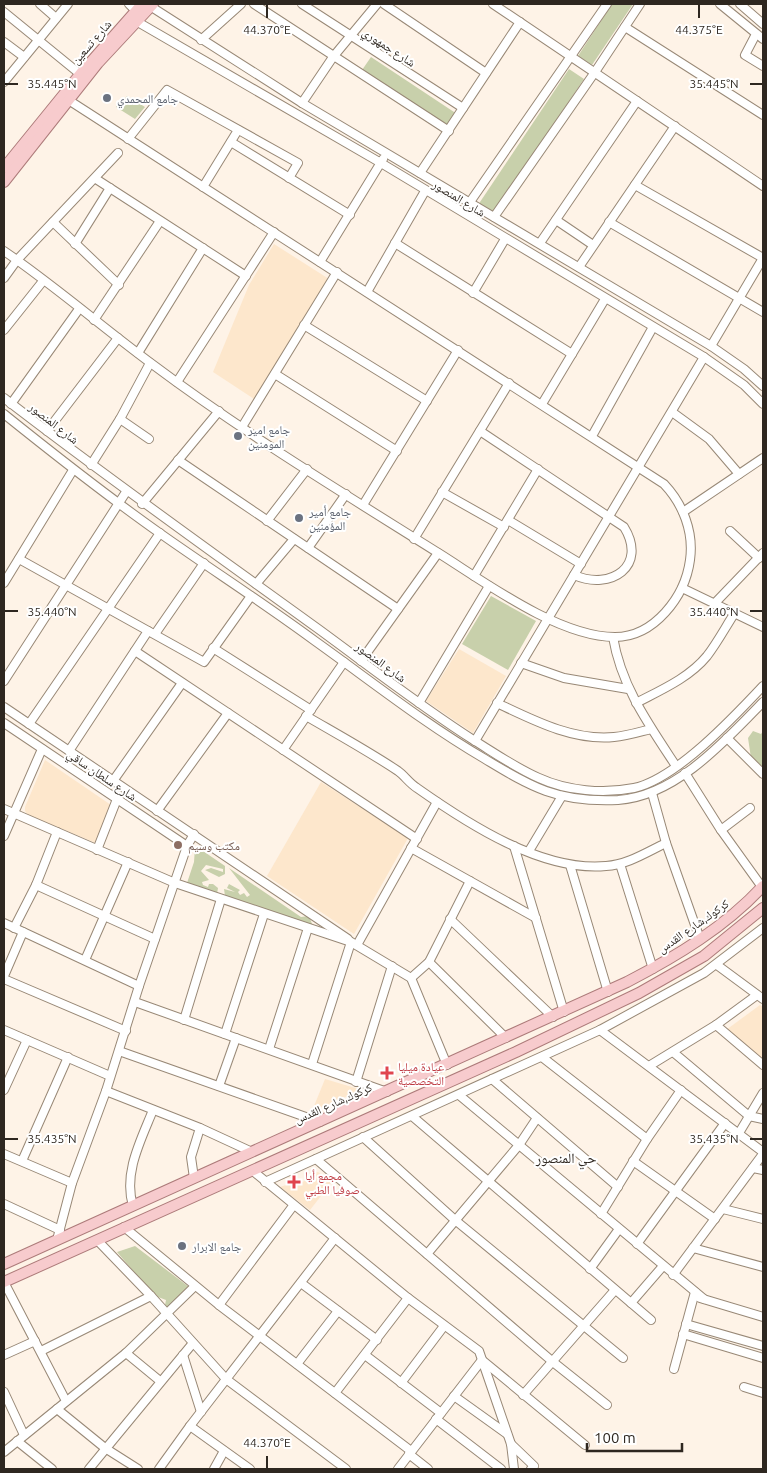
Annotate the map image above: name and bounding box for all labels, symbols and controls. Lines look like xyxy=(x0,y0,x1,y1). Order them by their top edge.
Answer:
street label: شارع تسعين xyxy=(68,17,115,68)
text: 44.370°E xyxy=(243,23,291,36)
text: 44.375°E xyxy=(675,23,723,36)
street label: شارع جمهوري xyxy=(358,25,418,72)
text: 35.445°N xyxy=(27,77,77,90)
text: 35.445°N xyxy=(689,77,739,90)
marker: جامع المحمدي xyxy=(101,92,113,104)
place label: جامع المحمدي xyxy=(117,92,178,109)
street label: شارع المنصور xyxy=(428,177,488,221)
street label: شارع المنصور xyxy=(25,399,81,448)
place label: جامع امير المومنين xyxy=(247,423,290,451)
marker: جامع امير المومنين xyxy=(232,430,244,442)
place label: جامع أمير المؤمنين xyxy=(308,505,351,533)
marker: جامع أمير المؤمنين xyxy=(293,512,305,524)
text: 35.440°N xyxy=(27,605,77,618)
text: 35.440°N xyxy=(689,605,739,618)
street label: شارع المنصور xyxy=(351,639,409,686)
street label: شارع سلطان ساقي xyxy=(63,747,139,806)
marker: مكتب وسيم xyxy=(172,839,184,851)
place label: مكتب وسيم xyxy=(188,839,240,854)
street label: كركوك,شارع القدس xyxy=(655,897,732,957)
place label: عيادة ميليا التخصصية xyxy=(398,1060,444,1088)
marker: عيادة ميليا التخصصية xyxy=(380,1066,394,1080)
street label: كركوك,شارع القدس xyxy=(292,1080,375,1128)
text: 35.435°N xyxy=(27,1132,77,1145)
text: 35.435°N xyxy=(689,1132,739,1145)
district label: حي المنصور xyxy=(535,1150,596,1170)
place label: مجمع أيا صوفيا الطبي xyxy=(305,1169,360,1200)
marker: مجمع أيا صوفيا الطبي xyxy=(287,1175,301,1189)
marker: جامع الابرار xyxy=(176,1240,188,1252)
place label: جامع الابرار xyxy=(191,1240,242,1254)
scale bar xyxy=(587,1420,682,1452)
text: 100 m xyxy=(594,1429,636,1446)
text: 44.370°E xyxy=(243,1436,291,1449)

